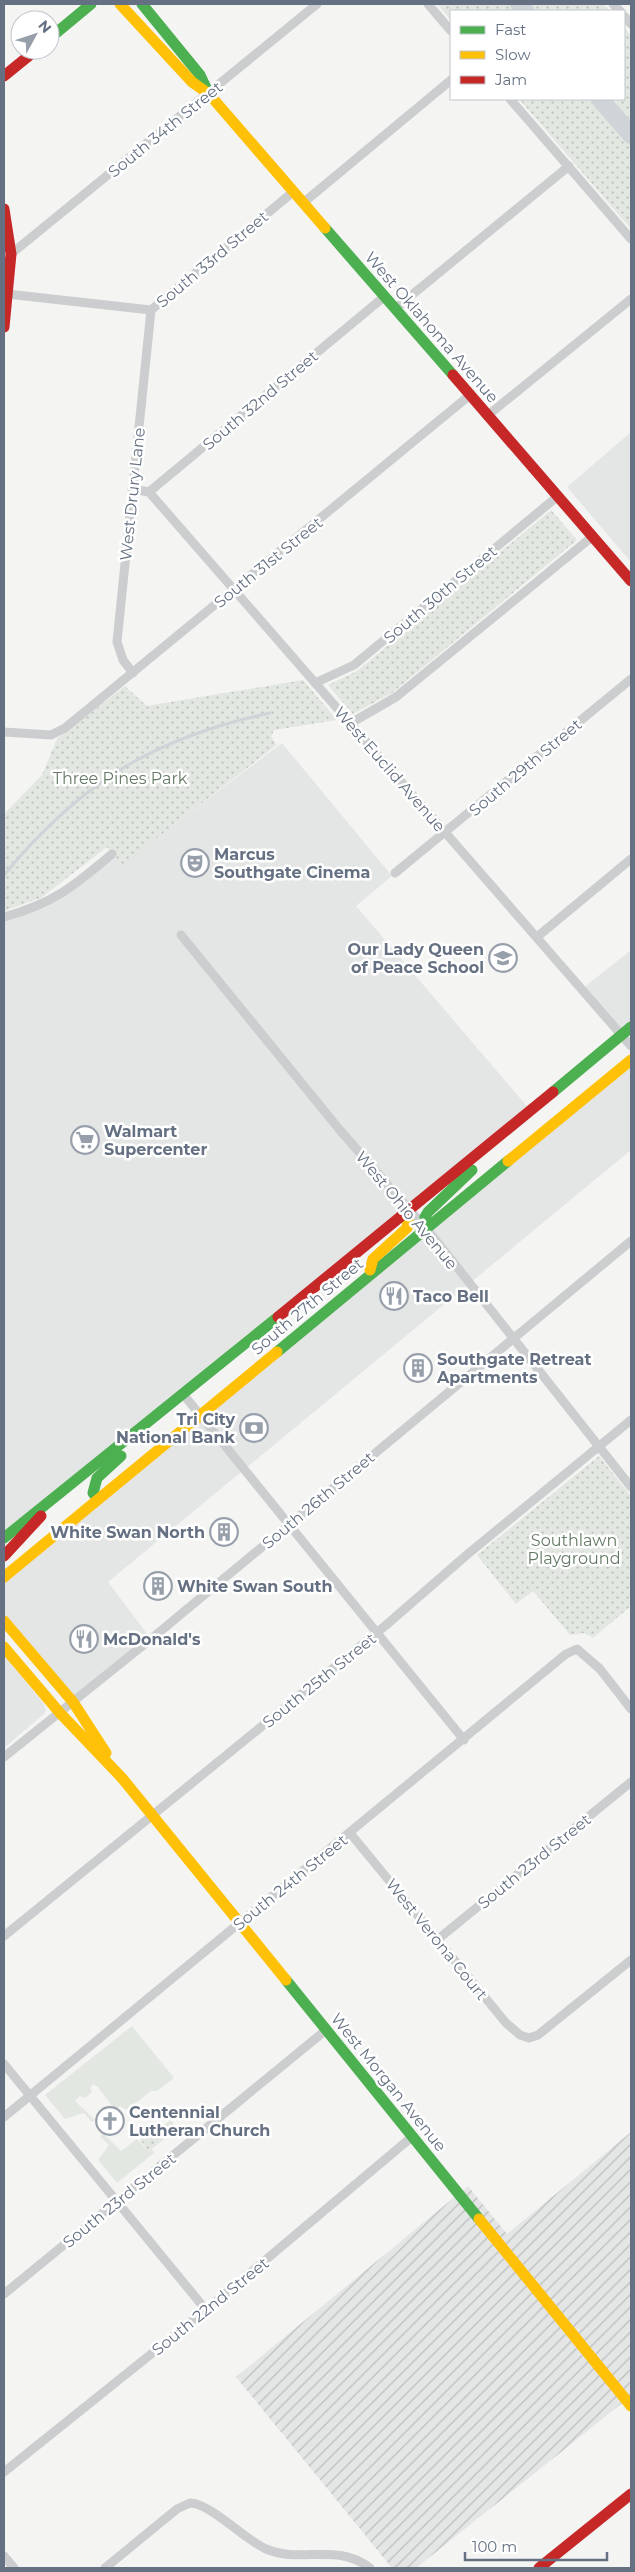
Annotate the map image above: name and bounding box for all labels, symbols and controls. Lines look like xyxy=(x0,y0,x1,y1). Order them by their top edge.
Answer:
north arrow xyxy=(10,10,60,60)
legend xyxy=(450,10,625,100)
text: N xyxy=(34,17,55,37)
text: Fast xyxy=(495,20,526,39)
text: Slow xyxy=(495,45,531,64)
text: Jam xyxy=(494,70,527,89)
street label: South 34th Street xyxy=(104,77,227,181)
street label: South 33rd Street xyxy=(153,207,272,312)
street label: West Oklahoma Avenue xyxy=(361,248,502,407)
street label: South 32nd Street xyxy=(199,346,322,454)
street label: West Drury Lane xyxy=(116,426,149,562)
street label: South 31st Street xyxy=(210,513,327,612)
street label: South 30th Street xyxy=(380,541,501,647)
street label: West Euclid Avenue xyxy=(330,703,449,836)
street label: South 29th Street xyxy=(465,714,586,820)
park label: Three Pines Park xyxy=(53,769,188,788)
place label: Marcus Southgate Cinema xyxy=(214,845,370,882)
theatre icon: Marcus Southgate Cinema xyxy=(180,848,210,878)
place label: Our Lady Queen of Peace School xyxy=(348,940,484,977)
school or university icon: Our Lady Queen of Peace School xyxy=(488,943,518,973)
place label: Walmart Supercenter xyxy=(104,1122,207,1159)
supermarket icon: Walmart Supercenter xyxy=(70,1125,100,1155)
street label: West Ohio Avenue xyxy=(352,1147,462,1273)
street label: South 27th Street xyxy=(247,1254,368,1359)
restaurant icon: Taco Bell xyxy=(379,1281,409,1311)
place label: Taco Bell xyxy=(413,1287,489,1306)
place label: Southgate Retreat Apartments xyxy=(436,1350,591,1387)
building icon: Southgate Retreat Apartments xyxy=(403,1353,433,1383)
place label: Tri City National Bank xyxy=(116,1410,236,1447)
bank icon: Tri City National Bank xyxy=(239,1413,269,1443)
street label: South 26th Street xyxy=(258,1448,379,1553)
building icon: White Swan North xyxy=(209,1517,239,1547)
place label: White Swan North xyxy=(51,1523,205,1542)
park label: Southlawn Playground xyxy=(528,1531,620,1568)
building icon: White Swan South xyxy=(143,1571,173,1601)
place label: White Swan South xyxy=(177,1577,333,1596)
restaurant icon: McDonald's xyxy=(69,1624,99,1654)
street label: South 25th Street xyxy=(259,1629,380,1732)
place label: McDonald's xyxy=(103,1630,201,1649)
street label: South 23rd Street xyxy=(474,1810,595,1913)
street label: South 24th Street xyxy=(229,1830,352,1934)
street label: West Verona Court xyxy=(382,1875,492,2004)
street label: West Morgan Avenue xyxy=(327,2009,450,2155)
place label: Centennial Lutheran Church xyxy=(129,2103,270,2140)
church icon: Centennial Lutheran Church xyxy=(95,2106,125,2136)
street label: South 23rd Street xyxy=(59,2149,180,2252)
street label: South 22nd Street xyxy=(148,2253,273,2359)
scale bar xyxy=(465,2530,608,2562)
text: 100 m xyxy=(472,2537,517,2556)

